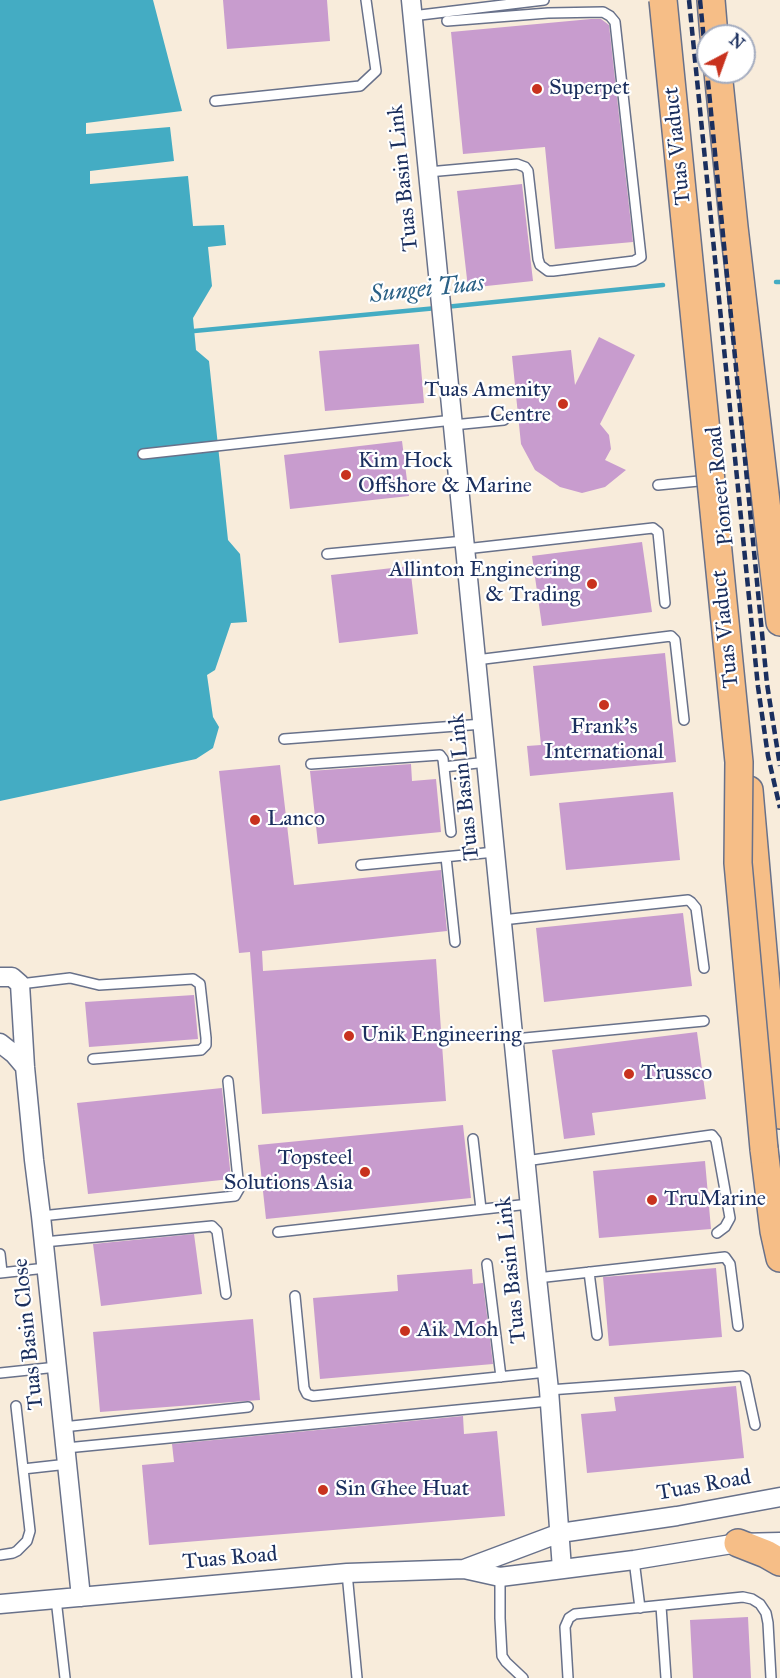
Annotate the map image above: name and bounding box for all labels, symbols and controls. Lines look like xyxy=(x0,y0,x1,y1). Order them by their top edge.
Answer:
north arrow xyxy=(696,24,756,84)
text: N xyxy=(725,30,748,53)
place label: Superpet xyxy=(549,76,630,102)
marker: Superpet xyxy=(530,82,544,96)
street label: Tuas Viaduct xyxy=(659,85,697,207)
street label: Tuas Basin Link xyxy=(383,103,425,253)
water label: Sungei Tuas xyxy=(368,270,486,310)
place label: Tuas Amenity Centre xyxy=(424,378,551,430)
marker: Tuas Amenity Centre xyxy=(556,397,570,411)
street label: Pioneer Road xyxy=(702,425,740,547)
place label: Kim Hock Offshore & Marine xyxy=(358,449,532,500)
marker: Kim Hock Offshore & Marine xyxy=(339,468,353,482)
place label: Allinton Engineering & Trading xyxy=(389,558,580,610)
street label: Tuas Viaduct xyxy=(707,568,745,690)
marker: Allinton Engineering & Trading xyxy=(585,577,599,591)
marker: Frank's International xyxy=(597,698,611,712)
street label: Tuas Basin Link xyxy=(444,712,486,862)
place label: Frank's International xyxy=(544,715,664,766)
place label: Lanco xyxy=(267,807,325,833)
marker: Lanco xyxy=(248,813,262,827)
place label: Unik Engineering xyxy=(361,1023,521,1049)
marker: Unik Engineering xyxy=(342,1029,356,1043)
place label: Trussco xyxy=(641,1061,712,1087)
marker: Trussco xyxy=(622,1067,636,1081)
place label: Topsteel Solutions Asia xyxy=(224,1146,353,1198)
marker: Topsteel Solutions Asia xyxy=(358,1165,372,1179)
place label: TruMarine xyxy=(664,1187,766,1213)
marker: TruMarine xyxy=(645,1193,659,1207)
street label: Tuas Basin Link xyxy=(491,1195,533,1345)
street label: Tuas Basin Close xyxy=(8,1257,50,1411)
place label: Aik Moh xyxy=(417,1318,499,1344)
marker: Aik Moh xyxy=(398,1324,412,1338)
street label: Tuas Road xyxy=(655,1465,753,1507)
place label: Sin Ghee Huat xyxy=(335,1477,469,1503)
marker: Sin Ghee Huat xyxy=(316,1483,330,1497)
street label: Tuas Road xyxy=(181,1542,279,1576)

